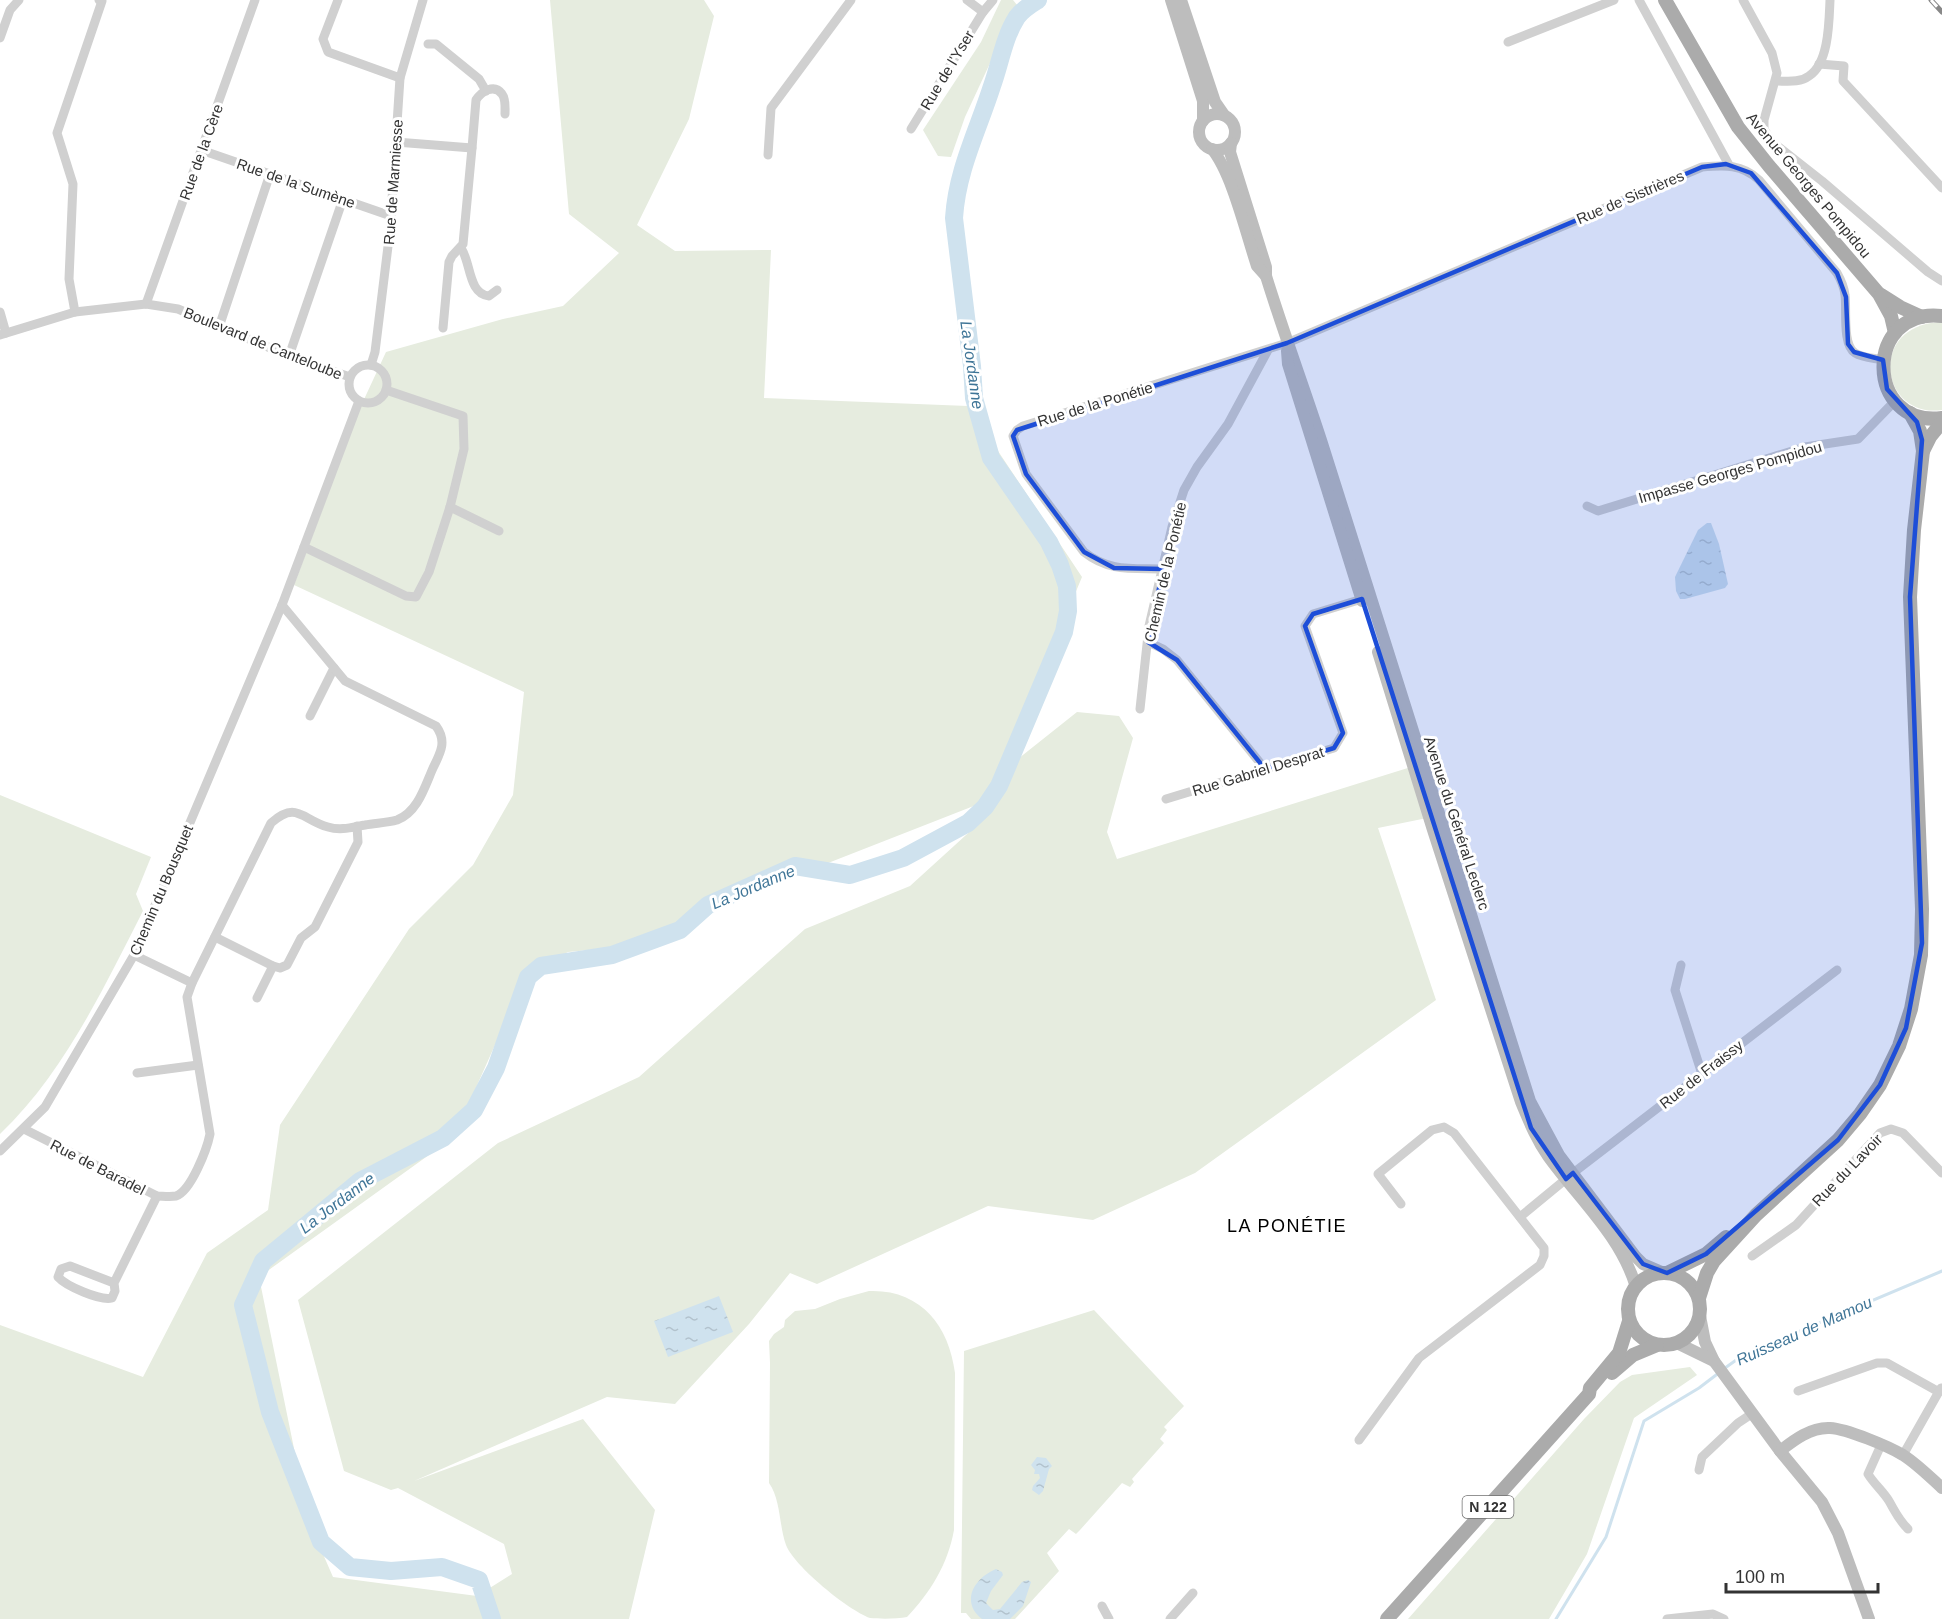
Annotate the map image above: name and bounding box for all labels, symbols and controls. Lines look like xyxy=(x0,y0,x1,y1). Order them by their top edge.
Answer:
street label: Rue de l'Yser xyxy=(917,27,977,113)
street label: Rue de la Cère xyxy=(176,102,226,202)
street label: Avenue Georges Pompidou xyxy=(1743,109,1875,261)
street label: Rue de Marmiesse xyxy=(380,119,406,245)
street label: Rue de la Sumène xyxy=(234,155,358,211)
street label: Rue de Sistrières xyxy=(1574,167,1686,227)
street label: Boulevard de Canteloube xyxy=(181,303,345,383)
water label: La Jordanne xyxy=(957,320,987,410)
street label: Rue de la Ponétie xyxy=(1035,378,1155,430)
street label: Impasse Georges Pompidou xyxy=(1636,438,1824,506)
street label: Chemin de la Ponétie xyxy=(1141,500,1189,644)
street label: Avenue du Général Leclerc xyxy=(1421,734,1493,912)
street label: Rue Gabriel Desprat xyxy=(1190,743,1327,799)
street label: Chemin du Bousquet xyxy=(126,821,197,958)
water label: La Jordanne xyxy=(709,862,797,912)
street label: Rue de Fraissy xyxy=(1656,1036,1746,1112)
street label: Rue du Lavoir xyxy=(1808,1130,1886,1210)
street label: Rue de Baradel xyxy=(48,1136,148,1198)
water label: La Jordanne xyxy=(296,1169,378,1237)
district label: LA PONÉTIE xyxy=(1227,1216,1347,1236)
water label: Ruisseau de Mamou xyxy=(1734,1293,1875,1369)
road number: N 122 xyxy=(1462,1496,1514,1518)
scale bar xyxy=(1726,1556,1878,1594)
text: 100 m xyxy=(1735,1567,1785,1587)

